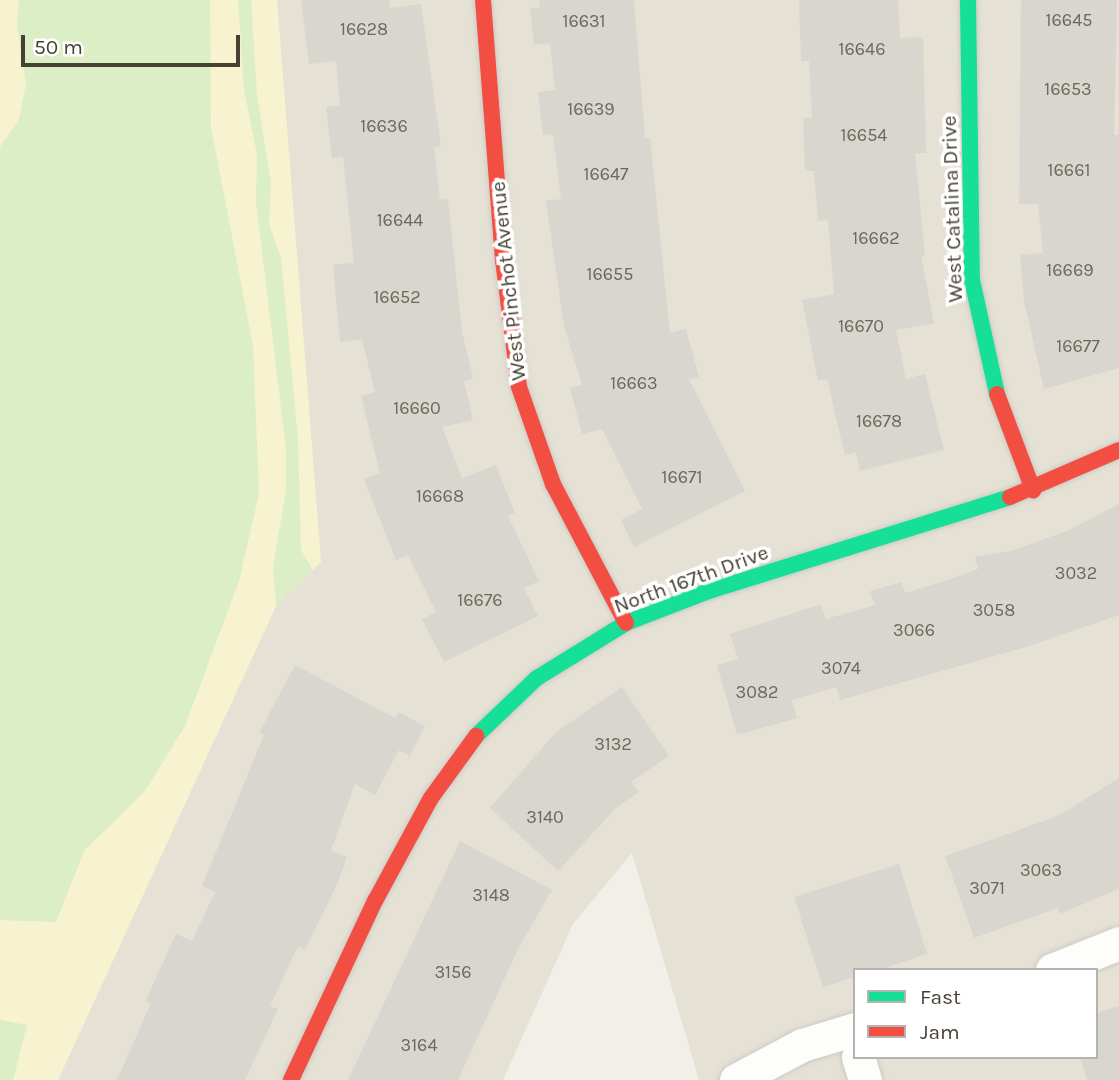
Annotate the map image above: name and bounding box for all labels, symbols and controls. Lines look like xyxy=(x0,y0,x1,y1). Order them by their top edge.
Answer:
house number: 16645 xyxy=(1046,9,1092,31)
house number: 16631 xyxy=(562,10,606,32)
house number: 16628 xyxy=(340,18,388,40)
scale bar xyxy=(24,21,243,65)
text: 50 m xyxy=(34,35,83,59)
house number: 16646 xyxy=(839,38,885,60)
house number: 16653 xyxy=(1044,78,1092,100)
house number: 16639 xyxy=(567,98,615,120)
house number: 16636 xyxy=(360,115,408,137)
street label: West Catalina Drive xyxy=(936,115,968,303)
house number: 16654 xyxy=(841,124,887,146)
house number: 16661 xyxy=(1048,159,1090,181)
house number: 16647 xyxy=(583,163,629,185)
street label: West Pinchot Avenue xyxy=(485,180,531,382)
house number: 16644 xyxy=(377,209,423,231)
house number: 16662 xyxy=(852,227,900,249)
house number: 16669 xyxy=(1046,259,1094,281)
house number: 16655 xyxy=(587,263,633,285)
house number: 16652 xyxy=(373,286,421,308)
house number: 16670 xyxy=(838,315,884,337)
house number: 16677 xyxy=(1056,335,1100,357)
house number: 16663 xyxy=(610,372,658,394)
house number: 16660 xyxy=(393,397,441,419)
house number: 16678 xyxy=(856,410,902,432)
house number: 16671 xyxy=(662,466,702,488)
house number: 16668 xyxy=(416,485,464,507)
street label: North 167th Drive xyxy=(610,539,772,619)
house number: 3032 xyxy=(1055,562,1097,584)
house number: 16676 xyxy=(457,589,503,611)
house number: 3058 xyxy=(973,599,1015,621)
house number: 3066 xyxy=(893,619,935,641)
house number: 3074 xyxy=(821,657,861,679)
house number: 3082 xyxy=(736,681,778,703)
house number: 3132 xyxy=(594,733,632,755)
house number: 3140 xyxy=(526,806,564,828)
house number: 3063 xyxy=(1020,859,1062,881)
house number: 3071 xyxy=(969,877,1005,899)
house number: 3148 xyxy=(472,884,510,906)
house number: 3156 xyxy=(434,961,472,983)
legend xyxy=(853,968,1098,1059)
text: Fast xyxy=(920,985,961,1009)
text: Jam xyxy=(920,1020,960,1044)
house number: 3164 xyxy=(401,1034,437,1056)

